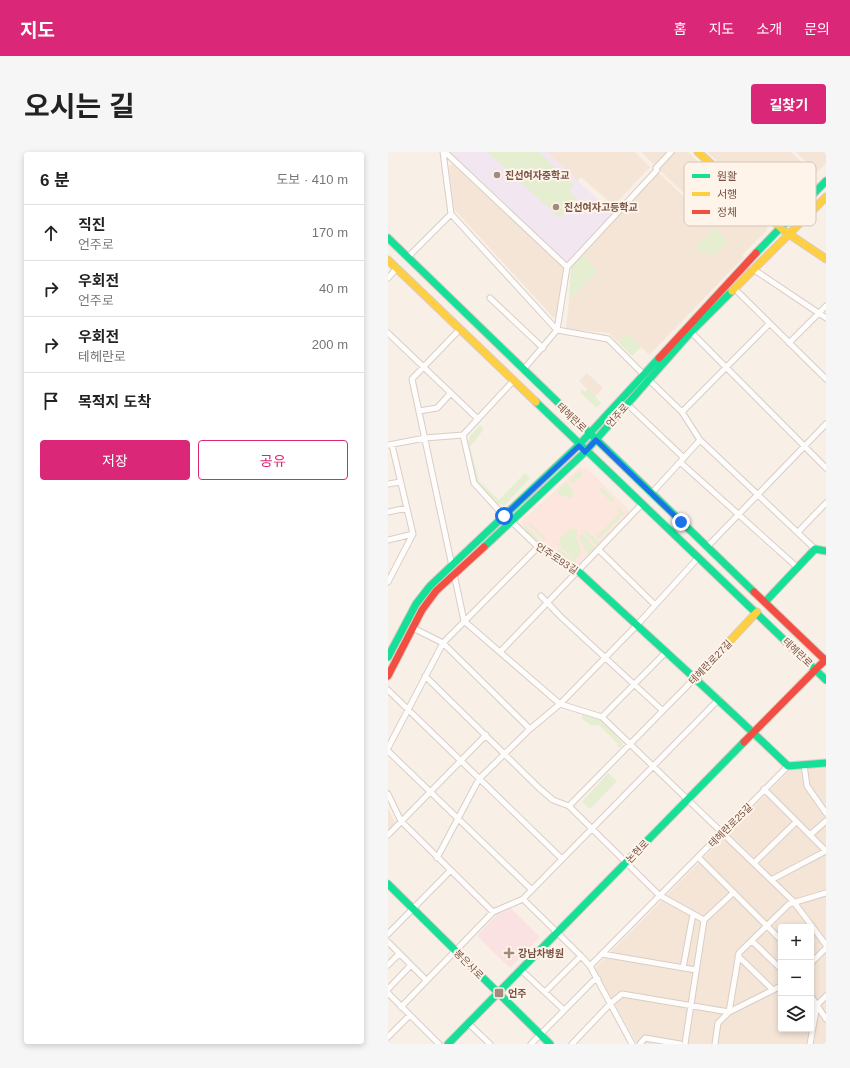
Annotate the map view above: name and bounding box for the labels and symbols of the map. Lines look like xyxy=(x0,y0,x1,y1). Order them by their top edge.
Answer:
legend xyxy=(684,162,816,226)
place label: 진선여자중학교 xyxy=(505,169,569,181)
marker: 진선여자중학교 xyxy=(492,170,502,180)
text: 원활 xyxy=(717,170,737,182)
text: 서행 xyxy=(717,188,737,200)
place label: 진선여자고등학교 xyxy=(564,201,638,213)
marker: 진선여자고등학교 xyxy=(551,202,561,212)
text: 정체 xyxy=(717,206,737,218)
street label: 테헤란로 xyxy=(555,401,589,434)
street label: 언주로 xyxy=(604,401,631,429)
route start xyxy=(495,507,513,525)
route end xyxy=(672,513,690,531)
street label: 언주로93길 xyxy=(534,541,580,576)
street label: 테헤란로 xyxy=(781,636,815,669)
street label: 테헤란로27길 xyxy=(687,638,734,687)
street label: 테헤란로25길 xyxy=(706,801,754,849)
street label: 논현로 xyxy=(624,838,651,865)
street label: 봉은사로 xyxy=(452,947,486,981)
marker: 강남차병원 xyxy=(503,947,515,959)
place label: 강남차병원 xyxy=(518,948,564,959)
marker: 언주 xyxy=(493,987,505,999)
place label: 언주 xyxy=(508,988,526,999)

